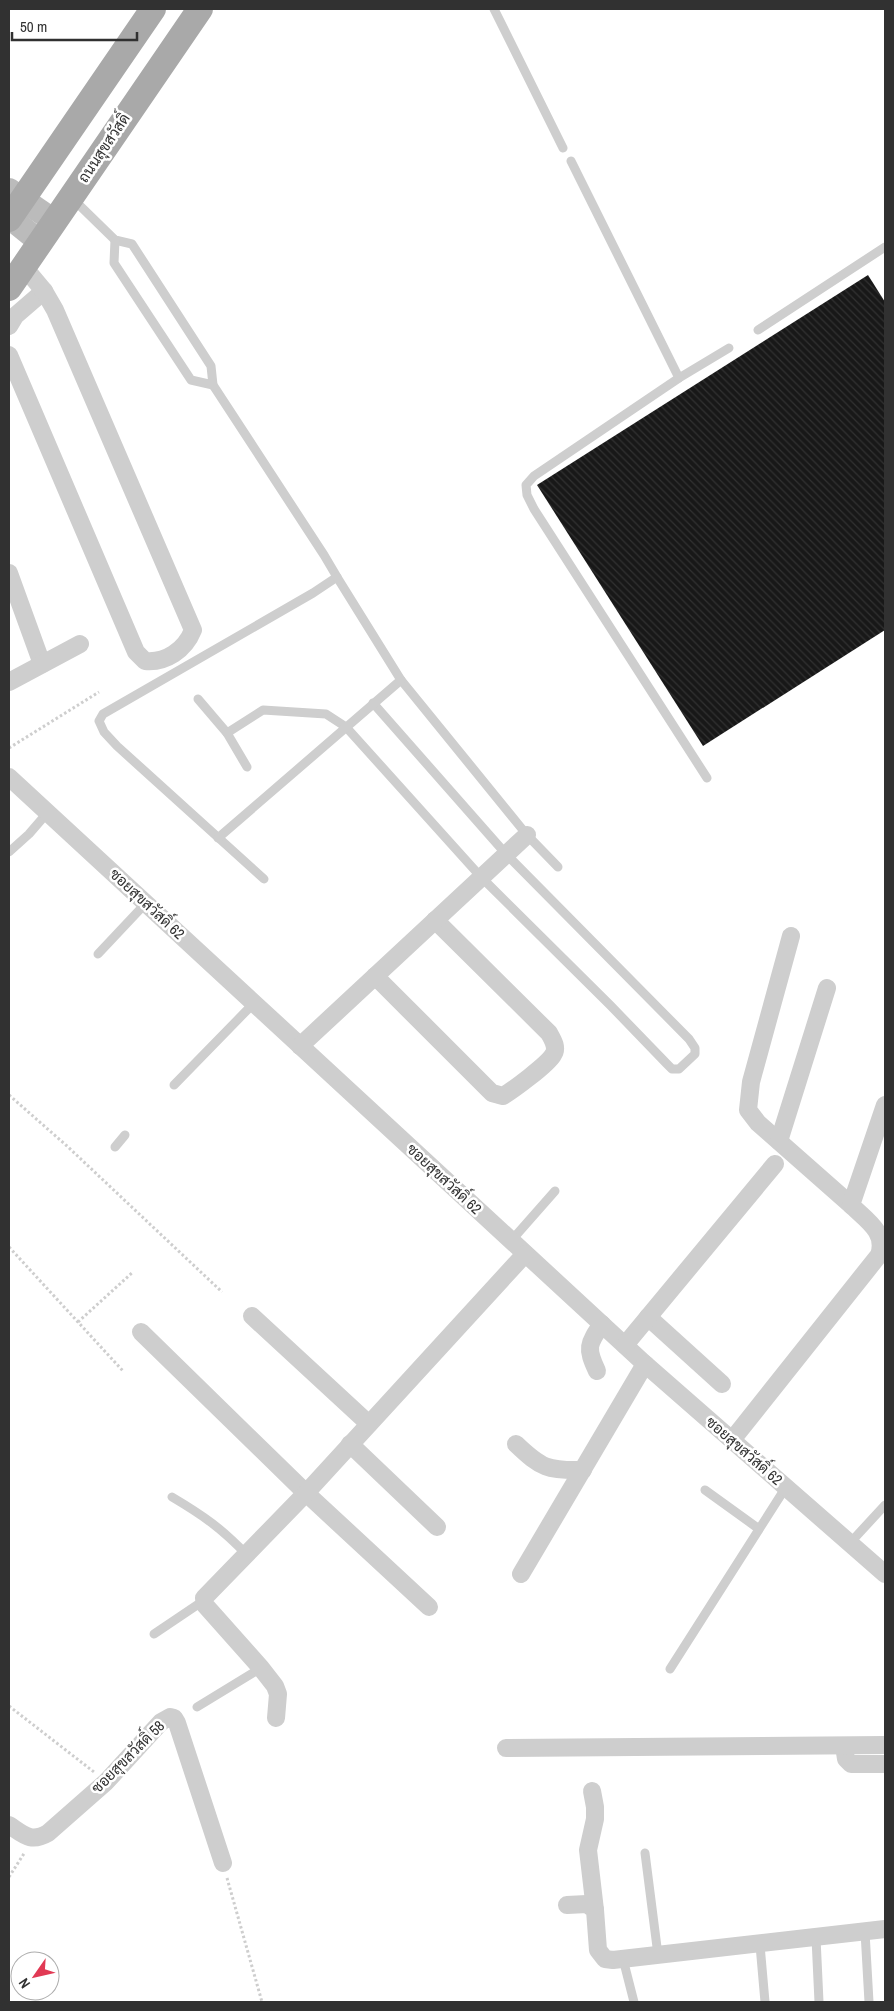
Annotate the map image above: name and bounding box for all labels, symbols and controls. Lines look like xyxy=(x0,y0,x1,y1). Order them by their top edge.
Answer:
scale bar xyxy=(12,10,138,42)
text: 50 m xyxy=(20,16,47,37)
street label: ถนนสุขสวัสดิ์ xyxy=(69,107,135,187)
street label: ซอยสุขสวัสดิ์ 62 xyxy=(105,860,192,945)
street label: ซอยสุขสวัสดิ์ 62 xyxy=(402,1135,489,1220)
street label: ซอยสุขสวัสดิ์ 62 xyxy=(701,1408,790,1491)
street label: ซอยสุขสวัสดิ์ 58 xyxy=(83,1712,170,1798)
north arrow xyxy=(10,1951,60,2001)
text: N xyxy=(14,1975,34,1992)

